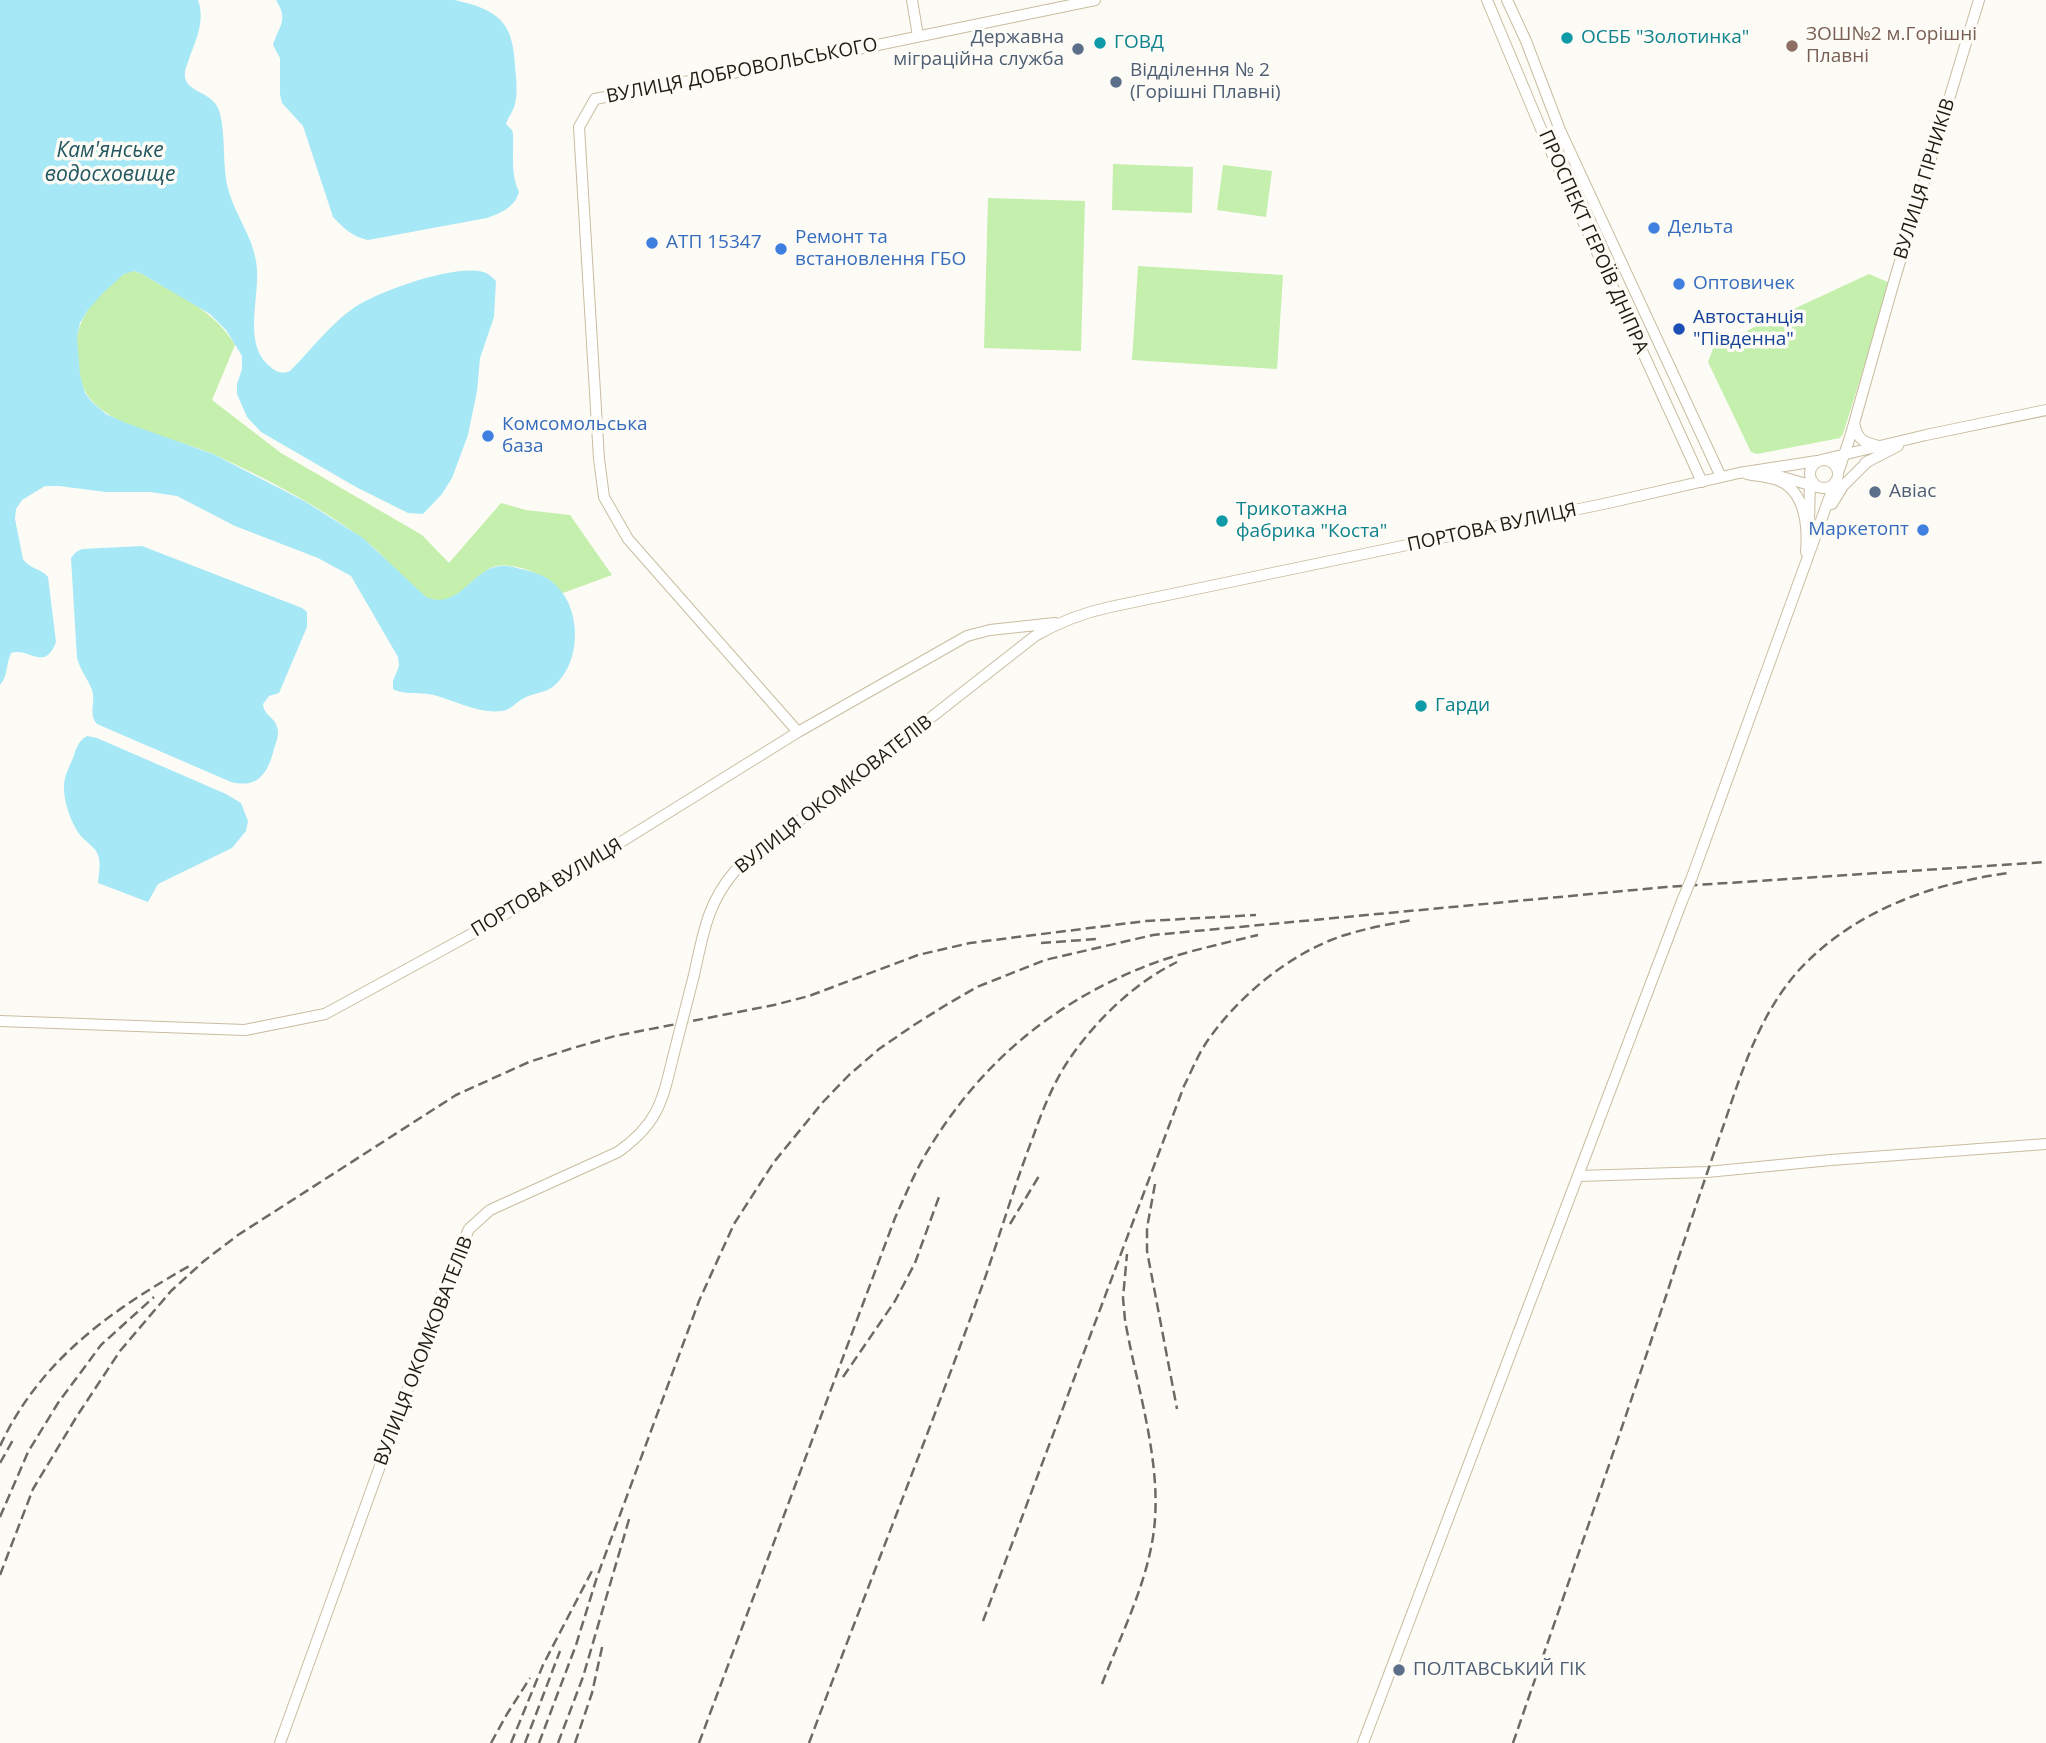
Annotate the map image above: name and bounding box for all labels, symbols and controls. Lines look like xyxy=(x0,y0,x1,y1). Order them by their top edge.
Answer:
place label: ЗОШ№2 м.Горішні Плавні xyxy=(1806,24,1977,68)
place label: Державна міграційна служба xyxy=(893,27,1064,71)
place label: ОСББ "Золотинка" xyxy=(1581,27,1749,49)
marker: ОСББ "Золотинка" xyxy=(1559,30,1575,46)
place label: ГОВД xyxy=(1114,32,1164,54)
street label: ВУЛИЦЯ ДОБРОВОЛЬСЬКОГО xyxy=(604,33,880,109)
marker: ГОВД xyxy=(1092,35,1108,51)
marker: ЗОШ№2 м.Горішні Плавні xyxy=(1784,38,1800,54)
marker: Державна міграційна служба xyxy=(1070,41,1086,57)
place label: Відділення № 2 (Горішні Плавні) xyxy=(1130,60,1281,104)
marker: Відділення № 2 (Горішні Плавні) xyxy=(1108,74,1124,90)
street label: ВУЛИЦЯ ГІРНИКІВ xyxy=(1890,96,1960,262)
street label: ПРОСПЕКТ ГЕРОЇВ ДНІПРА xyxy=(1533,127,1653,357)
water label: Кам'янське водосховище xyxy=(45,138,175,188)
place label: Дельта xyxy=(1668,217,1733,239)
marker: Дельта xyxy=(1646,220,1662,236)
place label: Ремонт та встановлення ГБО xyxy=(795,227,966,271)
place label: АТП 15347 xyxy=(666,232,762,254)
marker: АТП 15347 xyxy=(644,235,660,251)
marker: Ремонт та встановлення ГБО xyxy=(773,241,789,257)
place label: Оптовичек xyxy=(1693,273,1795,295)
marker: Оптовичек xyxy=(1671,276,1687,292)
place label: Автостанція "Південна" xyxy=(1693,307,1804,351)
marker: Автостанція "Південна" xyxy=(1671,321,1687,337)
place label: Комсомольська база xyxy=(502,414,648,458)
marker: Комсомольська база xyxy=(480,428,496,444)
place label: Авіас xyxy=(1889,481,1936,503)
marker: Авіас xyxy=(1867,484,1883,500)
place label: Трикотажна фабрика "Коста" xyxy=(1236,499,1387,543)
street label: ПОРТОВА ВУЛИЦЯ xyxy=(1405,499,1579,557)
marker: Трикотажна фабрика "Коста" xyxy=(1214,513,1230,529)
place label: Маркетопт xyxy=(1808,519,1909,541)
marker: Маркетопт xyxy=(1915,522,1931,538)
place label: Гарди xyxy=(1435,695,1490,717)
marker: Гарди xyxy=(1413,698,1429,714)
street label: ВУЛИЦЯ ОКОМКОВАТЕЛІВ xyxy=(731,711,937,879)
street label: ПОРТОВА ВУЛИЦЯ xyxy=(467,834,627,942)
street label: ВУЛИЦЯ ОКОМКОВАТЕЛІВ xyxy=(370,1233,478,1469)
place label: ПОЛТАВСЬКИЙ ГІК xyxy=(1413,1659,1586,1681)
marker: ПОЛТАВСЬКИЙ ГІК xyxy=(1391,1662,1407,1678)

